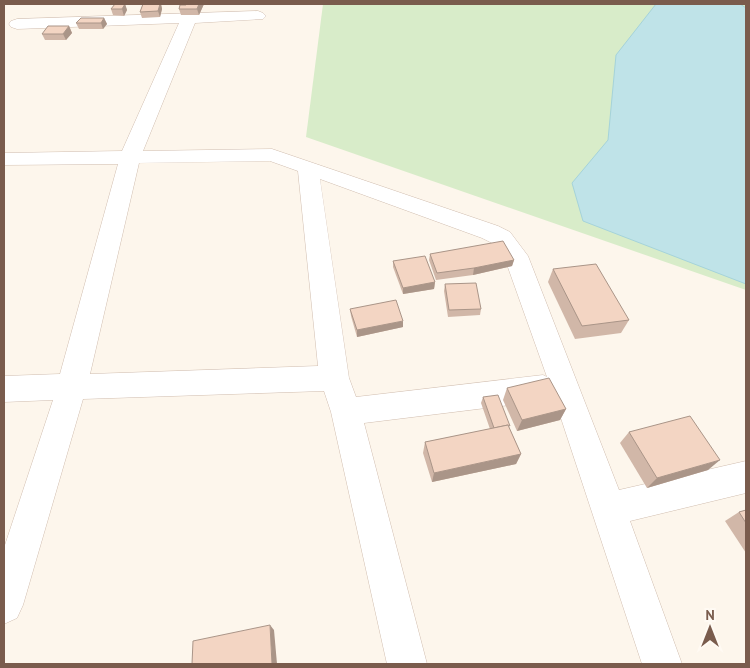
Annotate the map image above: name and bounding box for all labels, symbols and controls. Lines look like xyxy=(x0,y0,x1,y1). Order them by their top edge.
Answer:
north arrow xyxy=(685,603,735,653)
text: N xyxy=(705,606,715,624)

